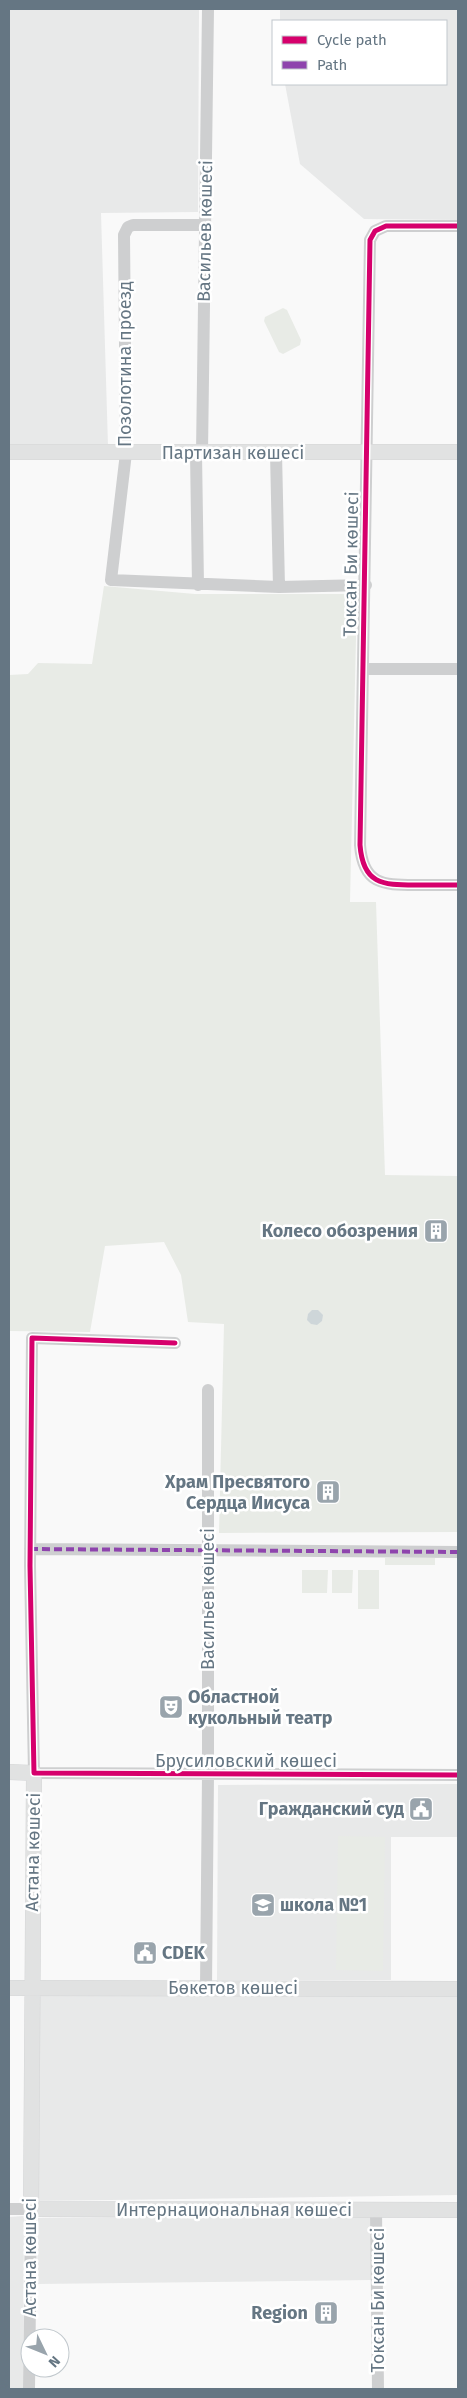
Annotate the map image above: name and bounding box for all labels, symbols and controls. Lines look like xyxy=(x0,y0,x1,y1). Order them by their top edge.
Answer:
legend xyxy=(272,20,447,85)
text: Cycle path xyxy=(317,31,387,49)
text: Path xyxy=(317,56,347,74)
street label: Васильев көшесі xyxy=(193,160,217,302)
street label: Позолотина проезд xyxy=(114,281,136,447)
street label: Партизан көшесі xyxy=(162,442,304,464)
street label: Токсан Би көшесі xyxy=(339,491,363,637)
building icon: Колесо обозрения xyxy=(423,1218,449,1244)
place label: Колесо обозрения xyxy=(262,1220,418,1242)
place label: Храм Пресвятого Сердца Иисуса xyxy=(164,1471,310,1514)
building icon: Храм Пресвятого Сердца Иисуса xyxy=(315,1479,341,1505)
street label: Васильев көшесі xyxy=(197,1528,219,1670)
place label: Областной кукольный театр xyxy=(188,1686,333,1729)
theatre icon: Областной кукольный театр xyxy=(158,1694,184,1720)
street label: Брусиловский көшесі xyxy=(155,1750,337,1772)
street label: Астана көшесі xyxy=(21,1792,45,1912)
public building icon: Гражданский суд xyxy=(408,1796,434,1822)
place label: Гражданский суд xyxy=(259,1798,404,1820)
school or university icon: школа №1 xyxy=(250,1892,276,1918)
place label: школа №1 xyxy=(280,1894,367,1916)
public building icon: CDEK xyxy=(132,1940,158,1966)
place label: CDEK xyxy=(162,1942,206,1964)
street label: Бөкетов көшесі xyxy=(168,1977,298,1999)
street label: Астана көшесі xyxy=(19,2198,41,2316)
street label: Интернациональная көшесі xyxy=(116,2199,352,2221)
street label: Токсан Би көшесі xyxy=(367,2227,389,2373)
building icon: Region xyxy=(313,2300,339,2326)
place label: Region xyxy=(251,2302,308,2324)
north arrow xyxy=(20,2328,70,2378)
text: N xyxy=(45,2352,64,2371)

